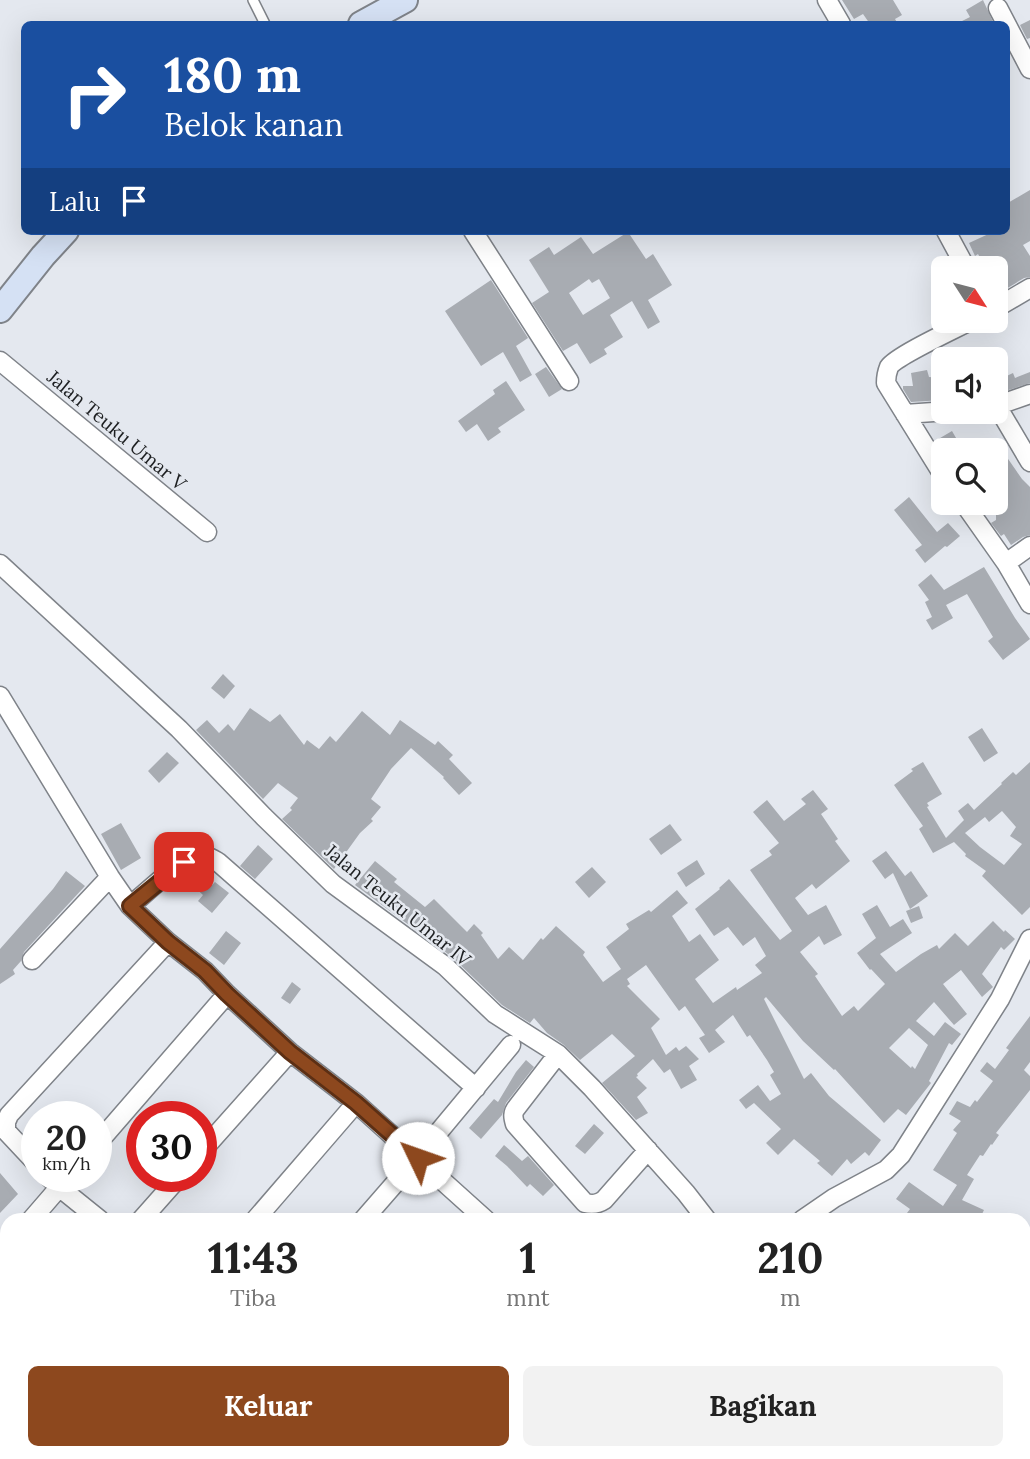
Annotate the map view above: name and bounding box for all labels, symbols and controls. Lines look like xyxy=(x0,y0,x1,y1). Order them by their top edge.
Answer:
text: 180 m xyxy=(164,43,301,105)
icon: right xyxy=(49,49,140,140)
text: Belok kanan xyxy=(164,104,343,145)
icon: arrive xyxy=(115,182,153,220)
text: Lalu xyxy=(49,185,101,218)
north arrow xyxy=(931,256,1008,332)
map controls xyxy=(931,256,1008,515)
button: sound xyxy=(931,347,1008,424)
street label: Jalan Teuku Umar V xyxy=(42,364,192,496)
button: search xyxy=(931,438,1008,515)
pin xyxy=(154,832,214,892)
street label: Jalan Teuku Umar IV xyxy=(319,838,476,972)
icon: arrive xyxy=(165,843,203,881)
speed limit sign: 30 xyxy=(126,1101,217,1192)
text: 20 xyxy=(46,1115,87,1160)
position arrow xyxy=(381,1121,455,1195)
text: km/h xyxy=(42,1152,91,1175)
text: 11:43 xyxy=(208,1231,299,1285)
text: 1 xyxy=(519,1231,537,1285)
text: 210 xyxy=(757,1231,823,1285)
text: Tiba xyxy=(230,1283,276,1312)
text: mnt xyxy=(506,1283,550,1312)
text: m xyxy=(780,1283,801,1312)
button: Keluar xyxy=(28,1366,509,1446)
button: Bagikan xyxy=(523,1366,1003,1446)

